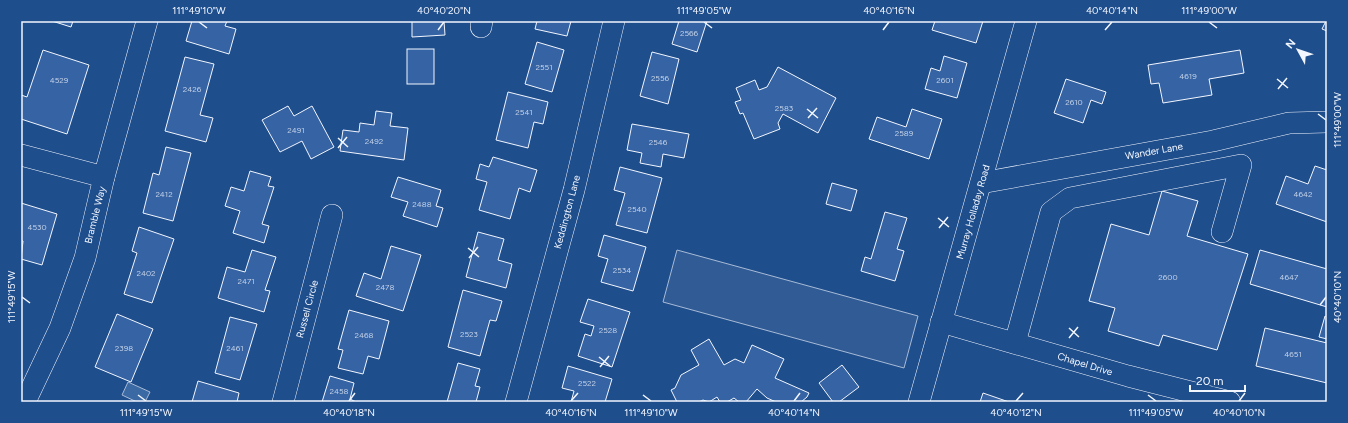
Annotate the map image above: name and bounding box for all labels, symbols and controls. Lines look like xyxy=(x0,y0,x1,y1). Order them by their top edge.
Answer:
text: 111°49'10"W xyxy=(172,4,226,17)
text: 40°40'20"N xyxy=(417,4,471,17)
text: 111°49'05"W xyxy=(677,4,732,17)
text: 40°40'16"N xyxy=(863,4,915,17)
text: 40°40'14"N xyxy=(1086,4,1138,17)
text: 111°49'00"W xyxy=(1181,4,1237,17)
house number: 2566 xyxy=(680,28,699,38)
north arrow xyxy=(1278,30,1318,70)
text: N xyxy=(1283,36,1298,51)
house number: 2551 xyxy=(536,62,552,72)
house number: 4619 xyxy=(1179,71,1197,81)
house number: 2556 xyxy=(651,73,670,83)
house number: 4529 xyxy=(50,75,69,85)
house number: 2601 xyxy=(936,75,954,85)
house number: 2426 xyxy=(183,84,202,94)
text: 111°49'00"W xyxy=(1331,92,1344,148)
house number: 2610 xyxy=(1065,97,1083,107)
house number: 2583 xyxy=(775,103,793,113)
house number: 2541 xyxy=(515,107,533,117)
house number: 2491 xyxy=(287,125,305,135)
house number: 2589 xyxy=(895,128,914,138)
house number: 2492 xyxy=(365,136,383,146)
house number: 2546 xyxy=(649,137,668,147)
street label: Wander Lane xyxy=(1124,139,1184,162)
street label: Murray Holladay Road xyxy=(953,163,993,261)
street label: Keddington Lane xyxy=(551,173,583,250)
street label: Bramble Way xyxy=(82,184,109,245)
house number: 2412 xyxy=(155,189,173,199)
house number: 4642 xyxy=(1294,189,1312,199)
house number: 2488 xyxy=(412,199,432,209)
house number: 2540 xyxy=(627,204,647,214)
house number: 4530 xyxy=(27,222,47,232)
house number: 2534 xyxy=(613,265,631,275)
house number: 2402 xyxy=(136,268,156,278)
text: 111°49'15"W xyxy=(5,270,18,323)
text: 40°40'10"N xyxy=(1331,271,1344,323)
house number: 2600 xyxy=(1158,272,1178,282)
house number: 4647 xyxy=(1280,272,1299,282)
house number: 2471 xyxy=(237,276,255,286)
street label: Russell Circle xyxy=(293,278,321,339)
house number: 2478 xyxy=(376,282,394,292)
house number: 2528 xyxy=(599,325,617,335)
house number: 2523 xyxy=(460,329,478,339)
house number: 2468 xyxy=(355,330,374,340)
house number: 2398 xyxy=(115,343,133,353)
house number: 2461 xyxy=(226,343,244,353)
street label: Chapel Drive xyxy=(1056,349,1115,379)
house number: 4651 xyxy=(1284,349,1302,359)
scale bar xyxy=(1190,367,1245,393)
text: 20 m xyxy=(1196,374,1224,388)
house number: 2522 xyxy=(578,378,596,388)
house number: 2458 xyxy=(330,386,349,396)
text: 111°49'15"W xyxy=(120,406,173,419)
text: 40°40'18"N xyxy=(323,406,375,419)
text: 40°40'16"N xyxy=(545,406,597,419)
text: 111°49'10"W xyxy=(624,406,678,419)
text: 40°40'14"N xyxy=(768,406,820,419)
text: 40°40'12"N xyxy=(990,406,1042,419)
text: 111°49'05"W xyxy=(1129,406,1184,419)
text: 40°40'10"N xyxy=(1213,406,1265,419)

